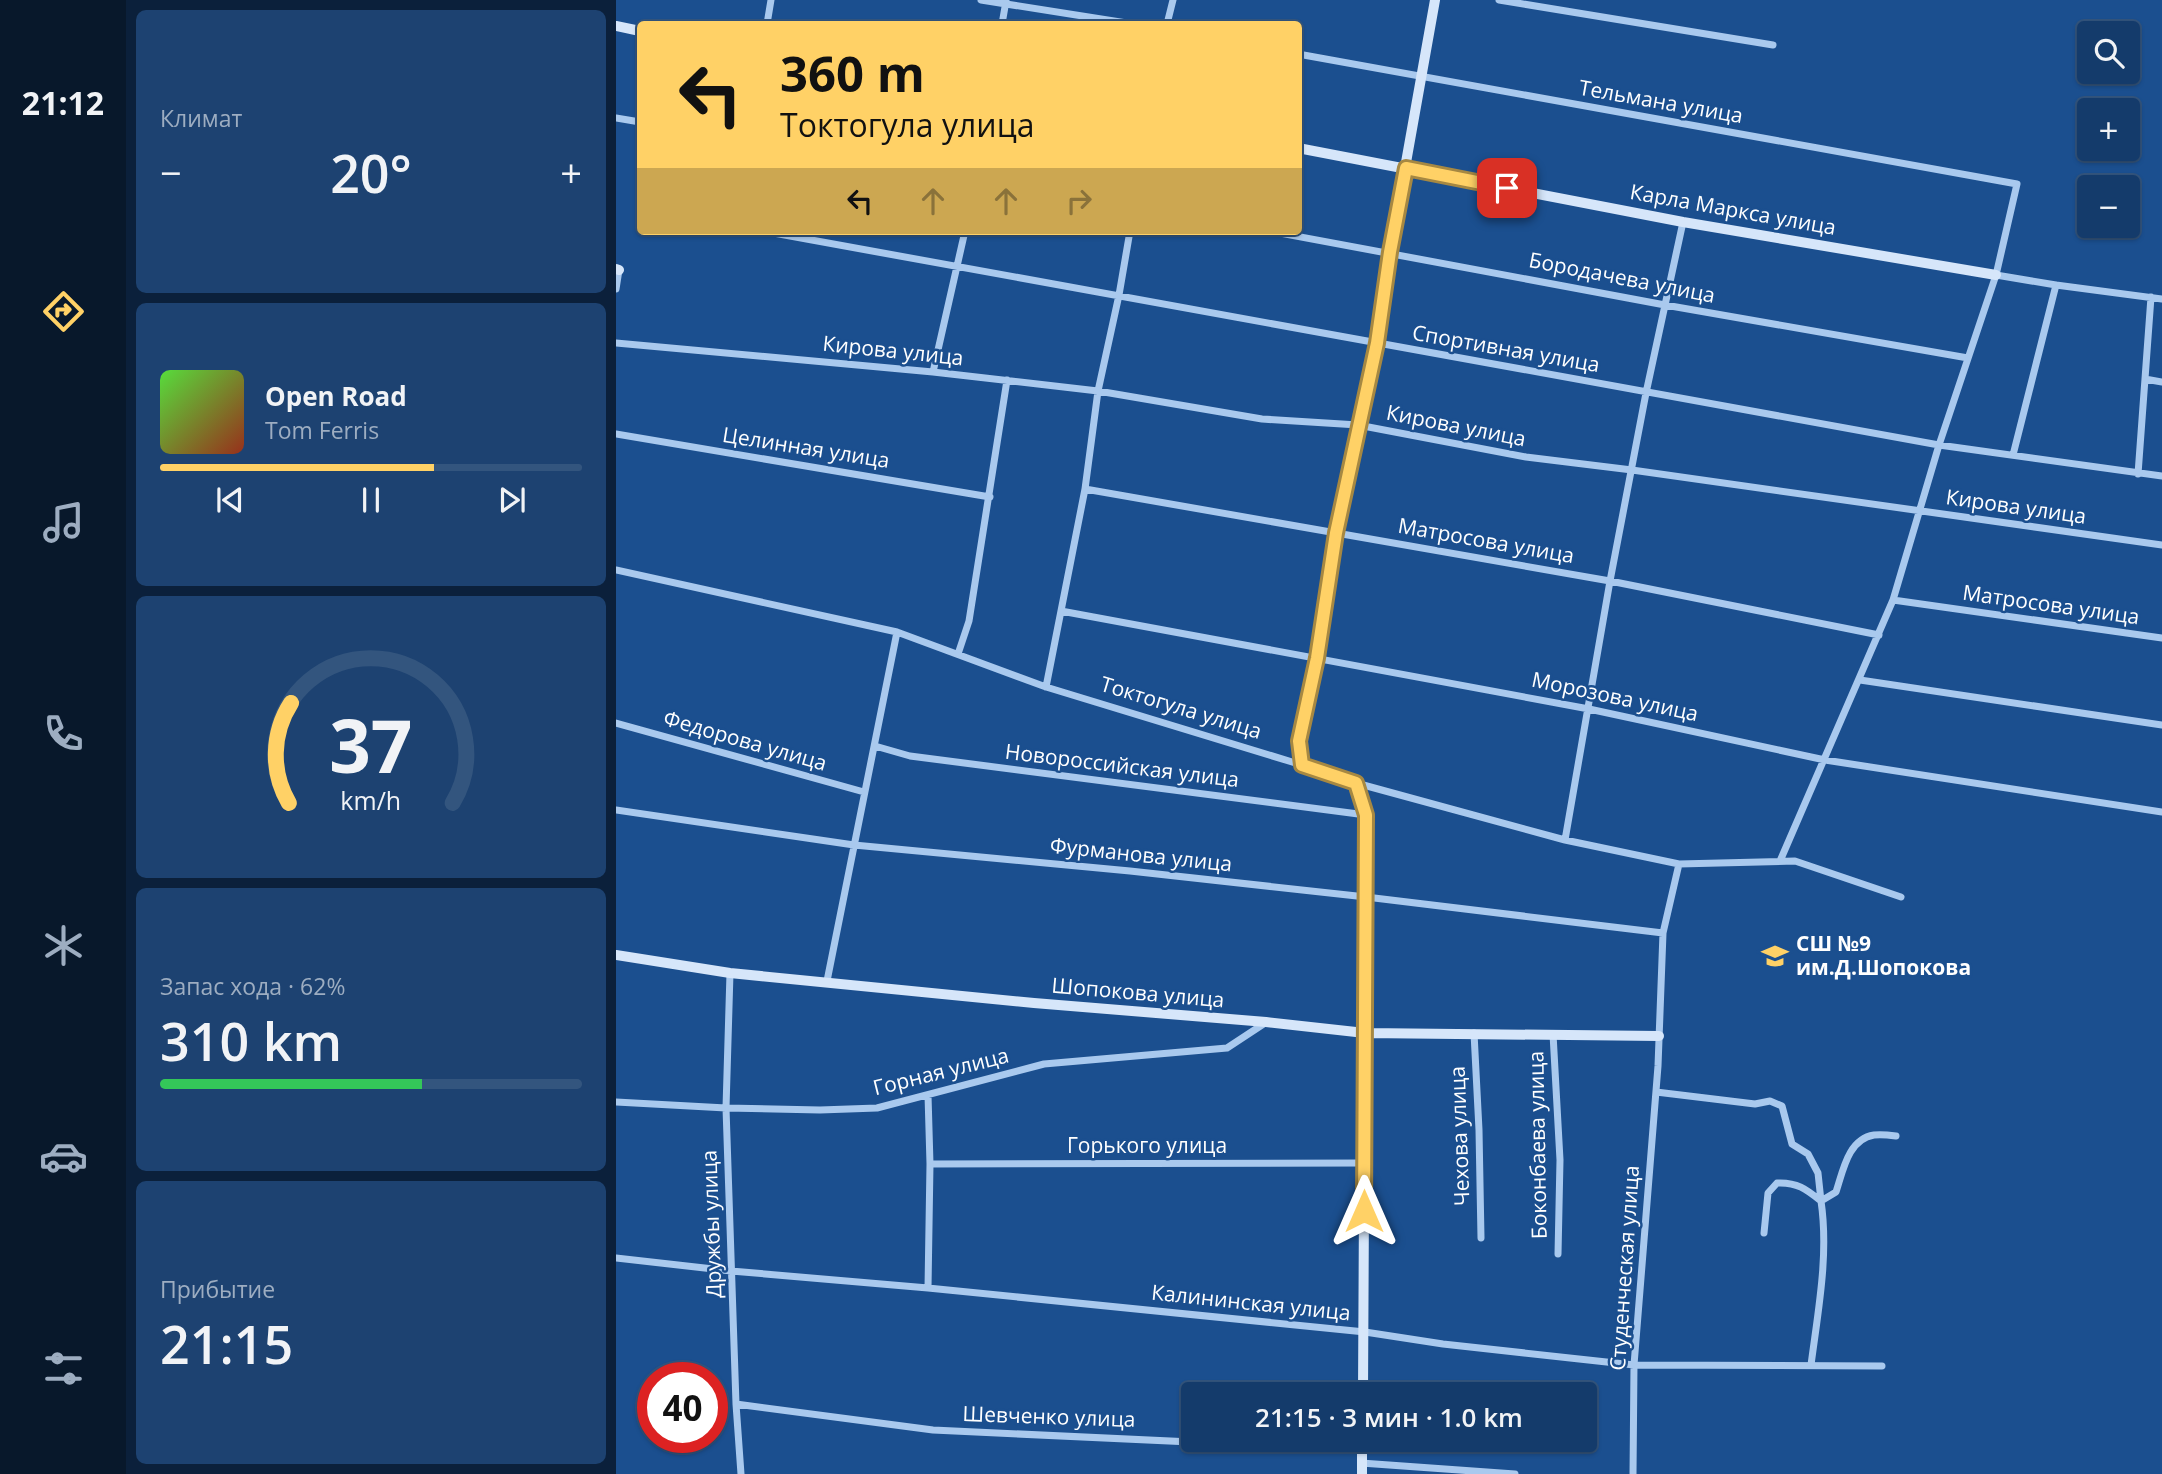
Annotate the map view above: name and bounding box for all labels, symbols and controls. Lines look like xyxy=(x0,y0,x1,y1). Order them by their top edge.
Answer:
map controls xyxy=(2077,21,2140,238)
button: search xyxy=(2077,21,2140,84)
text: 360 m xyxy=(780,40,925,106)
icon: left xyxy=(665,49,756,140)
street label: Тельмана улица xyxy=(1577,73,1745,129)
text: 21:12 xyxy=(22,81,104,124)
button: + xyxy=(2077,98,2140,161)
text: Климат xyxy=(160,102,242,134)
text: Токтогула улица xyxy=(780,103,1034,146)
text: 20° xyxy=(330,137,412,208)
text: − xyxy=(160,146,182,198)
text: + xyxy=(560,146,582,198)
pin xyxy=(1477,158,1537,218)
icon: arrive xyxy=(1488,169,1526,207)
button: − xyxy=(2077,175,2140,238)
street label: Карла Маркса улица xyxy=(1628,177,1838,241)
icon: left xyxy=(841,182,879,220)
icon: ahead xyxy=(914,182,952,220)
icon: ahead xyxy=(987,182,1025,220)
icon: right xyxy=(1060,182,1098,220)
street label: Бородачева улица xyxy=(1527,245,1718,309)
icon: directions xyxy=(39,287,88,336)
street label: Спортивная улица xyxy=(1410,318,1602,378)
street label: Кирова улица xyxy=(821,329,965,371)
text: Open Road xyxy=(265,378,407,414)
street label: Кирова улица xyxy=(1384,398,1528,452)
text: Tom Ferris xyxy=(265,414,379,446)
street label: Целинная улица xyxy=(721,420,892,474)
icon: previous xyxy=(211,481,249,519)
icon: pause xyxy=(352,481,390,519)
icon: next xyxy=(493,481,531,519)
street label: Кирова улица xyxy=(1944,482,2088,530)
icon: music xyxy=(39,498,88,547)
street label: Матросова улица xyxy=(1396,511,1576,569)
street label: Матросова улица xyxy=(1961,578,2141,630)
street label: Морозова улица xyxy=(1529,665,1701,727)
street label: Токтогула улица xyxy=(1097,669,1265,745)
text: 37 xyxy=(329,695,413,794)
street label: Федорова улица xyxy=(660,703,830,777)
icon: phone xyxy=(39,709,88,758)
street label: Новороссийская улица xyxy=(1004,737,1241,793)
text: km/h xyxy=(341,783,401,817)
street label: Фурманова улица xyxy=(1049,831,1234,877)
icon: climate xyxy=(39,921,88,970)
place label: СШ №9 им.Д.Шопокова xyxy=(1796,929,1971,981)
school or university icon: СШ №9 им.Д.Шопокова xyxy=(1760,941,1790,971)
text: Запас хода · 62% xyxy=(160,970,345,1002)
street label: Шопокова улица xyxy=(1051,971,1226,1014)
text: 310 km xyxy=(160,1005,342,1076)
street label: Горная улица xyxy=(870,1041,1012,1101)
street label: Боконбаева улица xyxy=(1521,1051,1553,1239)
street label: Чехова улица xyxy=(1443,1066,1475,1206)
street label: Горького улица xyxy=(1067,1131,1227,1159)
icon: car xyxy=(39,1132,88,1181)
street label: Дружбы улица xyxy=(694,1150,728,1298)
street label: Студенческая улица xyxy=(1603,1164,1645,1372)
position arrow xyxy=(1327,1174,1401,1248)
text: Прибытие xyxy=(160,1273,275,1305)
street label: Калининская улица xyxy=(1150,1278,1352,1326)
text: 21:15 xyxy=(160,1308,293,1379)
icon: filters xyxy=(39,1344,88,1393)
speed limit sign: 40 xyxy=(637,1362,728,1453)
street label: Шевченко улица xyxy=(962,1399,1136,1433)
text: 21:15 · 3 мин · 1.0 km xyxy=(1255,1399,1523,1435)

